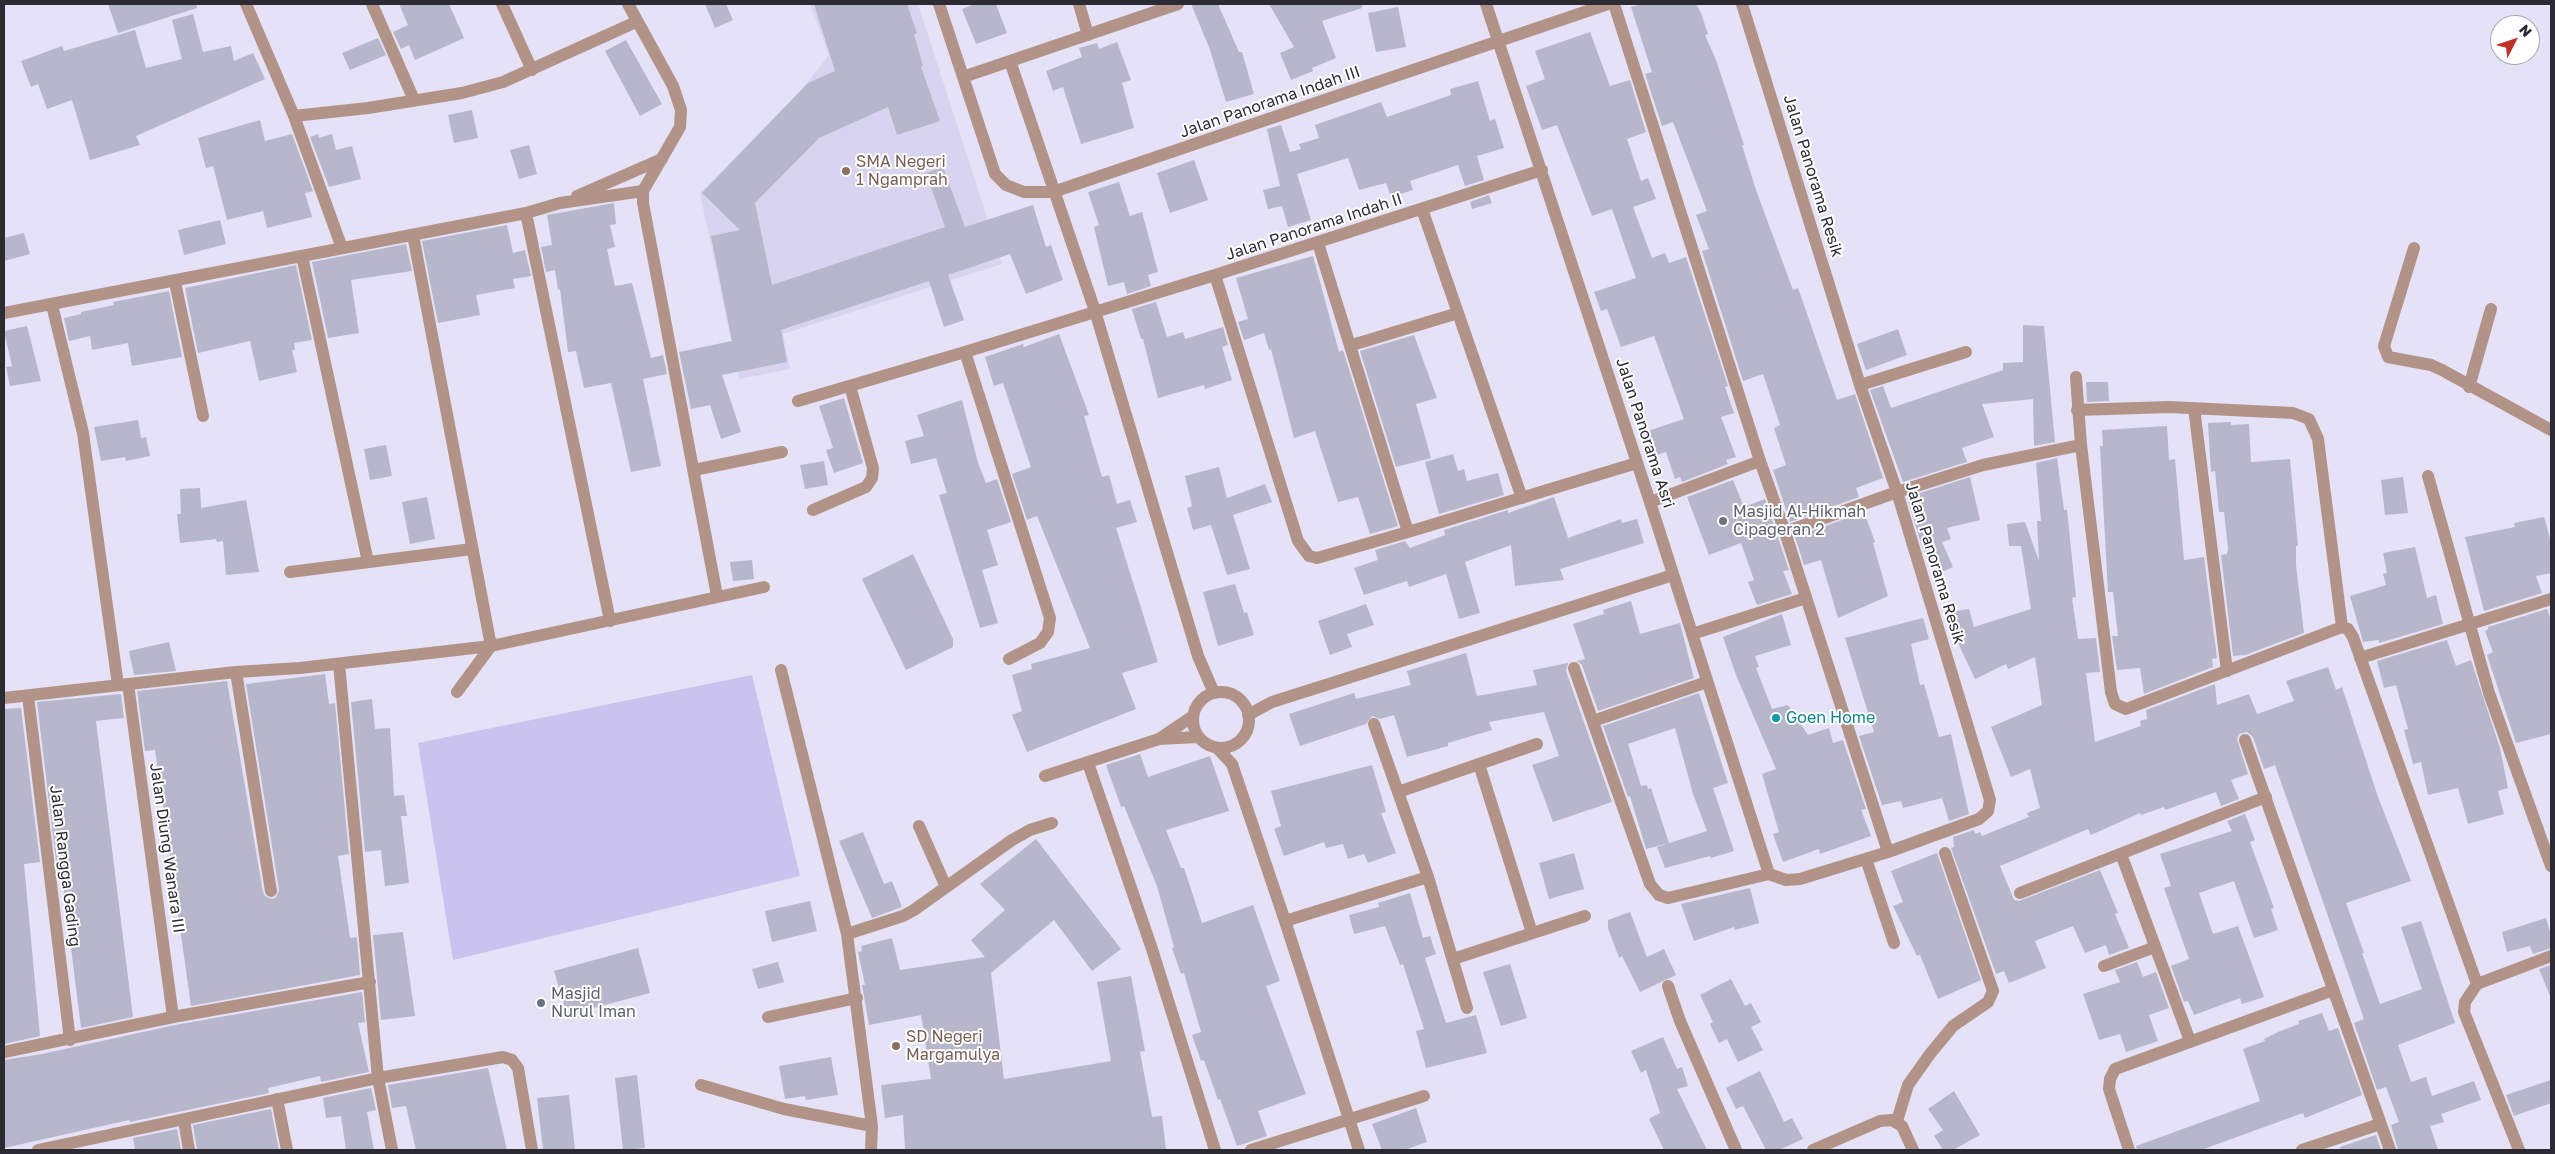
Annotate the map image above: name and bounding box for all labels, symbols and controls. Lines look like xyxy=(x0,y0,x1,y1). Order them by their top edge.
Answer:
north arrow xyxy=(2490,15,2540,65)
text: N xyxy=(2516,21,2536,40)
street label: Jalan Panorama Indah III xyxy=(1177,62,1363,142)
street label: Jalan Panorama Resik xyxy=(1779,92,1847,260)
place label: SMA Negeri 1 Ngamprah xyxy=(856,152,948,190)
marker: SMA Negeri 1 Ngamprah xyxy=(840,165,852,177)
street label: Jalan Panorama Indah II xyxy=(1223,189,1405,265)
street label: Jalan Panorama Asri xyxy=(1612,356,1678,510)
street label: Jalan Panorama Resik xyxy=(1901,479,1969,647)
place label: Masjid Al-Hikmah Cipageran 2 xyxy=(1733,502,1866,540)
marker: Masjid Al-Hikmah Cipageran 2 xyxy=(1717,515,1729,527)
place label: Goen Home xyxy=(1786,708,1875,728)
marker: Goen Home xyxy=(1770,712,1782,724)
street label: Jalan Diung Wanara III xyxy=(146,762,188,934)
street label: Jalan Rangga Gading xyxy=(46,784,84,948)
place label: Masjid Nurul Iman xyxy=(551,984,636,1022)
marker: Masjid Nurul Iman xyxy=(535,997,547,1009)
place label: SD Negeri Margamulya xyxy=(906,1027,1000,1065)
marker: SD Negeri Margamulya xyxy=(890,1040,902,1052)

